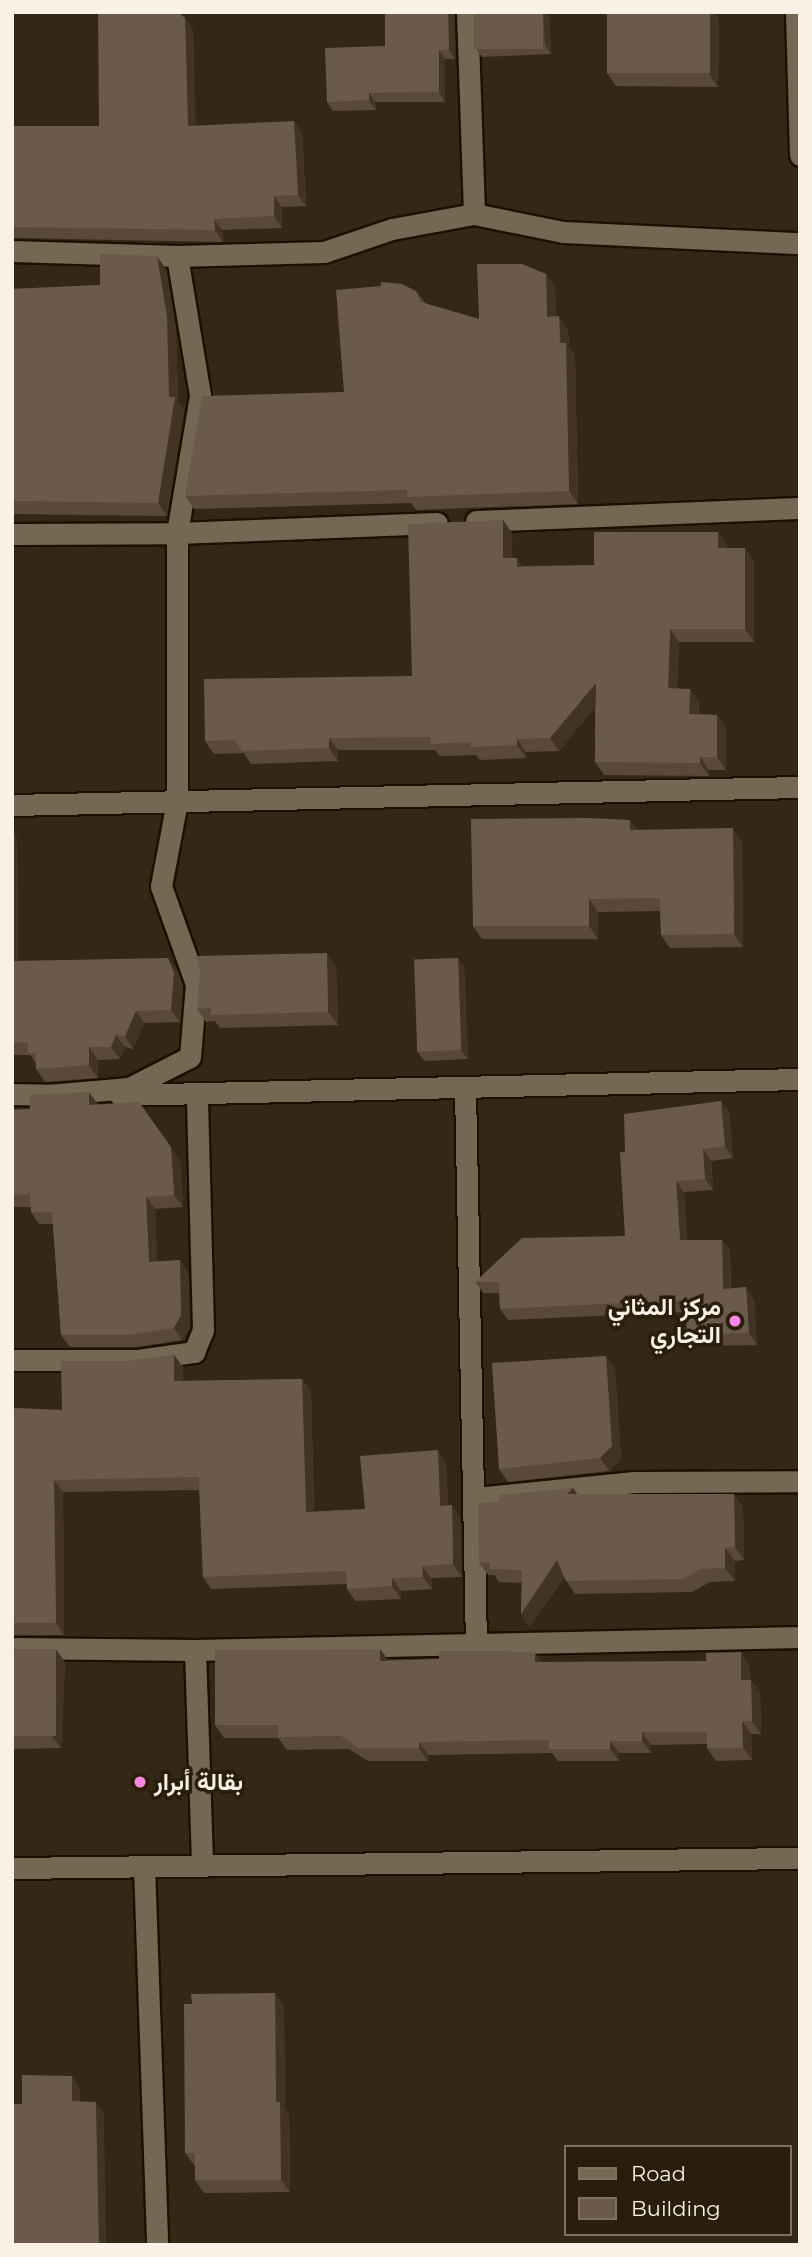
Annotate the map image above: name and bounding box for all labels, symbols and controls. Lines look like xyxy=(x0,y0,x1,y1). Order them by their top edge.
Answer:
place label: مركز المثاني التجاري xyxy=(608,1293,721,1349)
marker: مركز المثاني التجاري xyxy=(727,1313,743,1329)
place label: بقالة أبرار xyxy=(154,1768,243,1796)
marker: بقالة أبرار xyxy=(132,1774,148,1790)
legend xyxy=(564,2145,791,2236)
text: Road xyxy=(631,2161,686,2186)
text: Building xyxy=(631,2196,721,2221)

